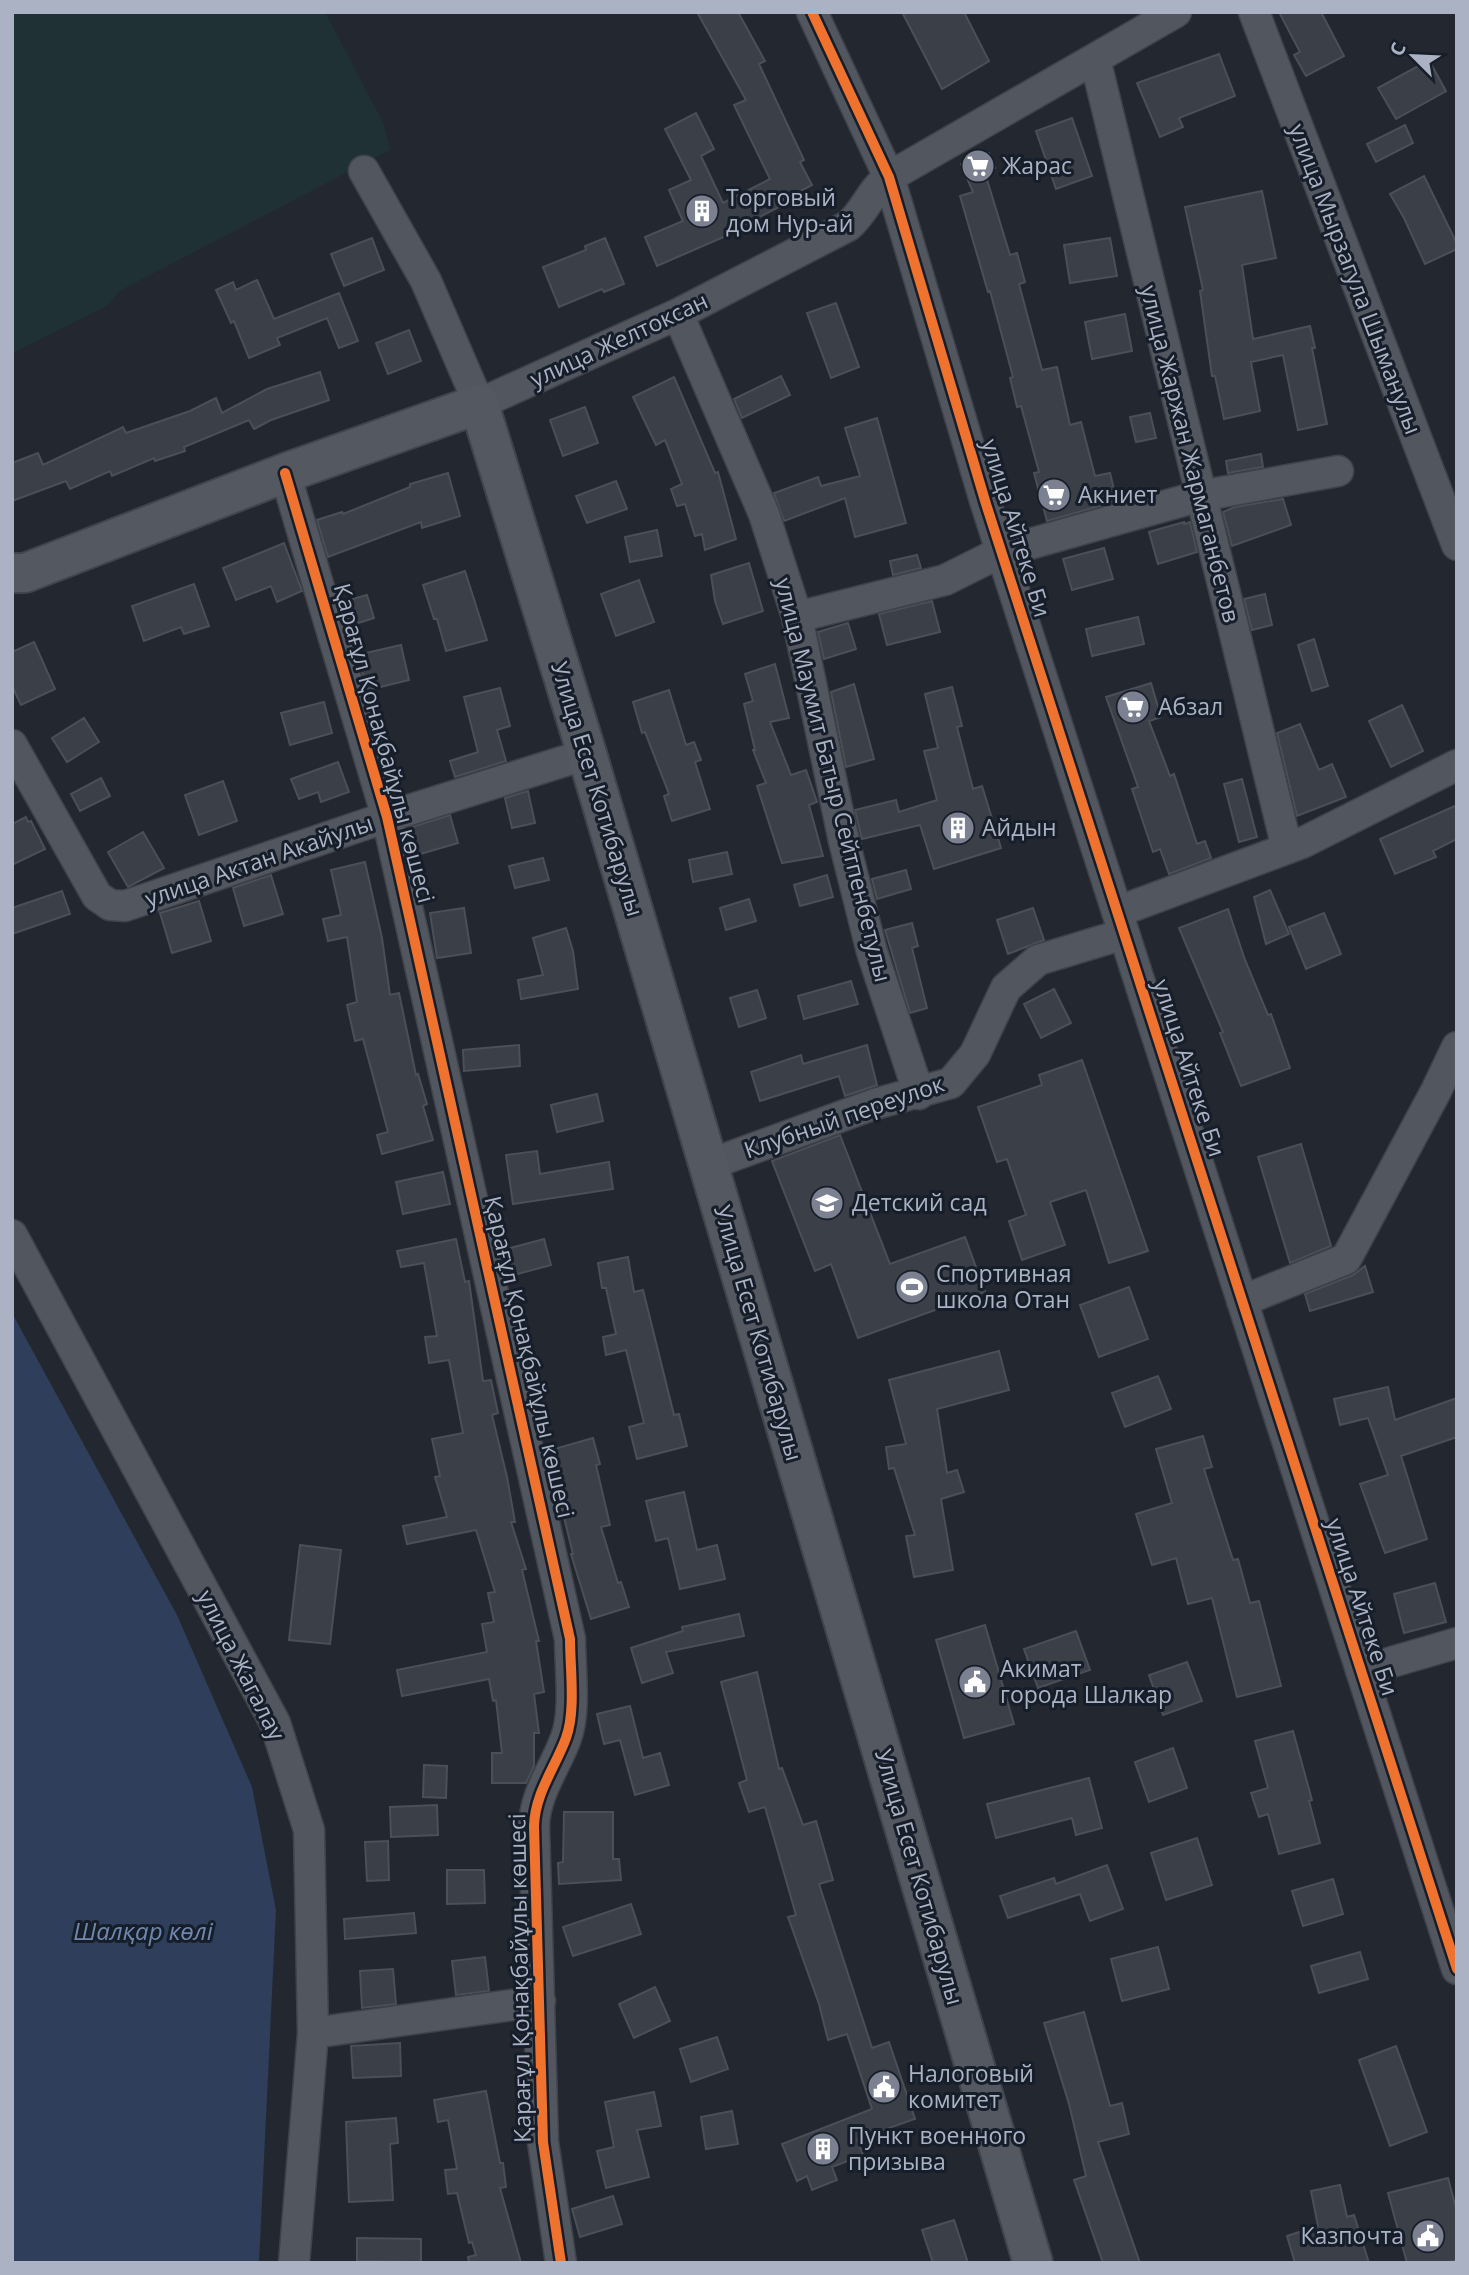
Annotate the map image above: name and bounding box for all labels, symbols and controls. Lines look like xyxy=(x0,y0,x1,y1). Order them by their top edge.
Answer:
north arrow xyxy=(1378,21,1448,91)
text: С xyxy=(1383,38,1412,60)
street label: улица Мырзагула Шыманулы xyxy=(1282,119,1430,438)
supermarket icon: Жарас xyxy=(959,147,997,185)
place label: Жарас xyxy=(1002,149,1072,181)
place label: Торговый дом Нур-ай xyxy=(726,181,853,239)
building icon: Торговый дом Нур-ай xyxy=(683,192,721,230)
street label: улица Жаржан Жармаганбетов xyxy=(1134,282,1248,626)
street label: улица Желтоксан xyxy=(524,284,713,394)
street label: улица Айтеке Би xyxy=(975,435,1059,621)
supermarket icon: Акниет xyxy=(1035,476,1073,514)
place label: Акниет xyxy=(1078,478,1158,510)
street label: улица Маумит Батыр Сейтпенбетулы xyxy=(768,574,900,985)
street label: Қарағұл Қонақбайұлы көшесі xyxy=(327,579,443,906)
street label: Улица Есет Котибарулы xyxy=(544,657,652,920)
supermarket icon: Абзал xyxy=(1114,688,1152,726)
place label: Абзал xyxy=(1158,690,1223,722)
street label: улица Актан Акайулы xyxy=(140,806,377,914)
building icon: Айдын xyxy=(939,809,977,847)
place label: Айдын xyxy=(982,811,1057,843)
street label: улица Айтеке Би xyxy=(1146,975,1234,1161)
street label: Клубный переулок xyxy=(739,1067,948,1165)
school or university icon: Детский сад xyxy=(808,1184,846,1222)
place label: Детский сад xyxy=(852,1186,987,1218)
street label: Қарағұл Қонақбайұлы көшесі xyxy=(477,1193,583,1521)
street label: Улица Есет Котибарулы xyxy=(707,1201,811,1464)
place label: Спортивная школа Отан xyxy=(936,1257,1071,1315)
sports icon: Спортивная школа Отан xyxy=(893,1268,931,1306)
street label: улица Айтеке Би xyxy=(1319,1514,1407,1700)
street label: улица Жагалау xyxy=(190,1584,294,1746)
place label: Акимат города Шалкар xyxy=(1000,1652,1172,1710)
public building icon: Акимат города Шалкар xyxy=(956,1663,994,1701)
street label: Улица Есет Котибарулы xyxy=(868,1745,972,2008)
street label: Қарағұл Қонақбайұлы көшесі xyxy=(500,1813,538,2143)
water label: Шалқар көлі xyxy=(73,1914,214,1947)
place label: Налоговый комитет xyxy=(908,2057,1034,2115)
public building icon: Налоговый комитет xyxy=(865,2068,903,2106)
place label: Пункт военного призыва xyxy=(848,2119,1026,2177)
building icon: Пункт военного призыва xyxy=(804,2130,842,2168)
public building icon: Казпочта xyxy=(1409,2217,1447,2255)
place label: Казпочта xyxy=(1300,2219,1404,2251)

